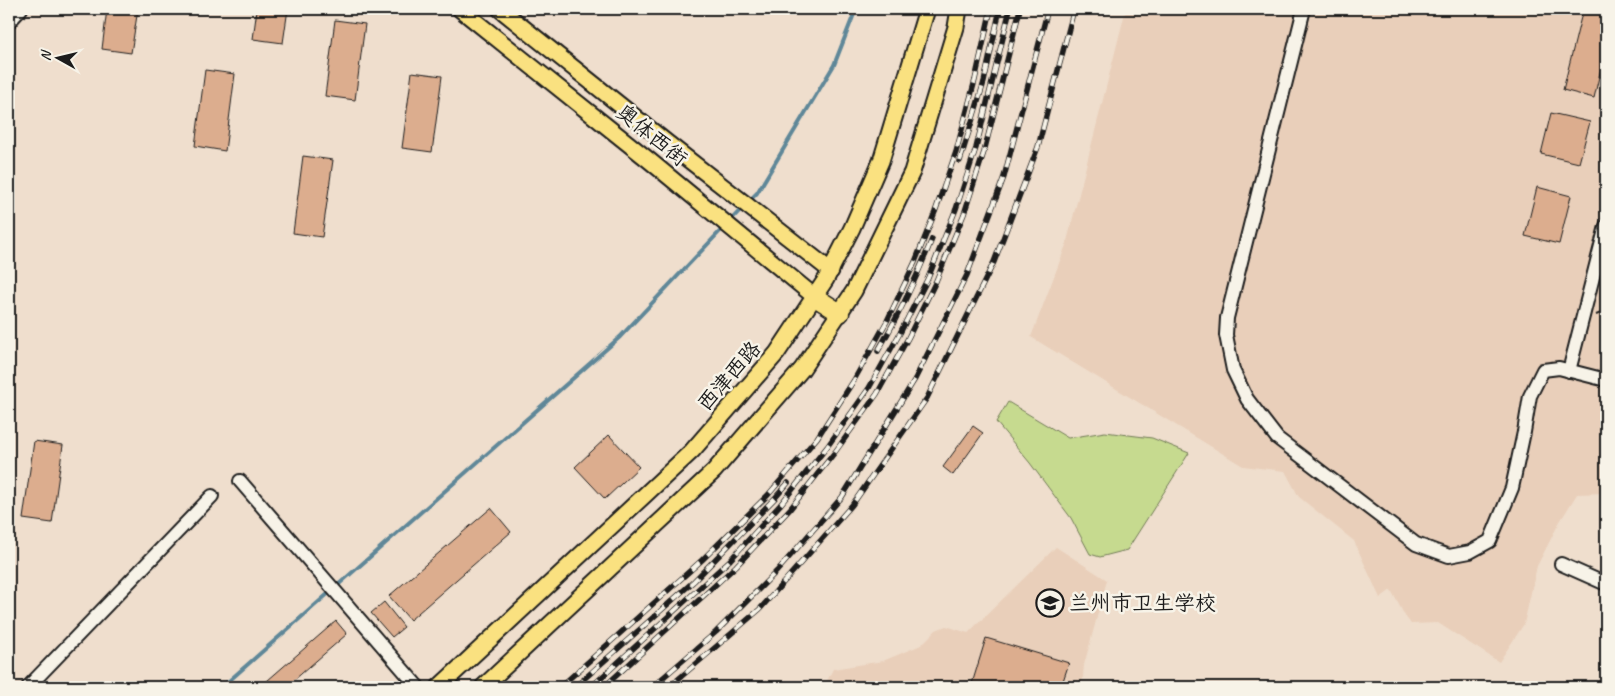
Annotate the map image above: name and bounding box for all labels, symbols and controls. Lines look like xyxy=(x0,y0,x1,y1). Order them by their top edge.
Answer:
north arrow xyxy=(32,32,82,82)
text: N xyxy=(37,48,55,62)
street label: 奥体西街 xyxy=(611,98,693,172)
street label: 西津西路 xyxy=(692,336,766,416)
school or university icon: 兰州市卫生学校 xyxy=(1035,588,1065,618)
place label: 兰州市卫生学校 xyxy=(1069,590,1216,616)

